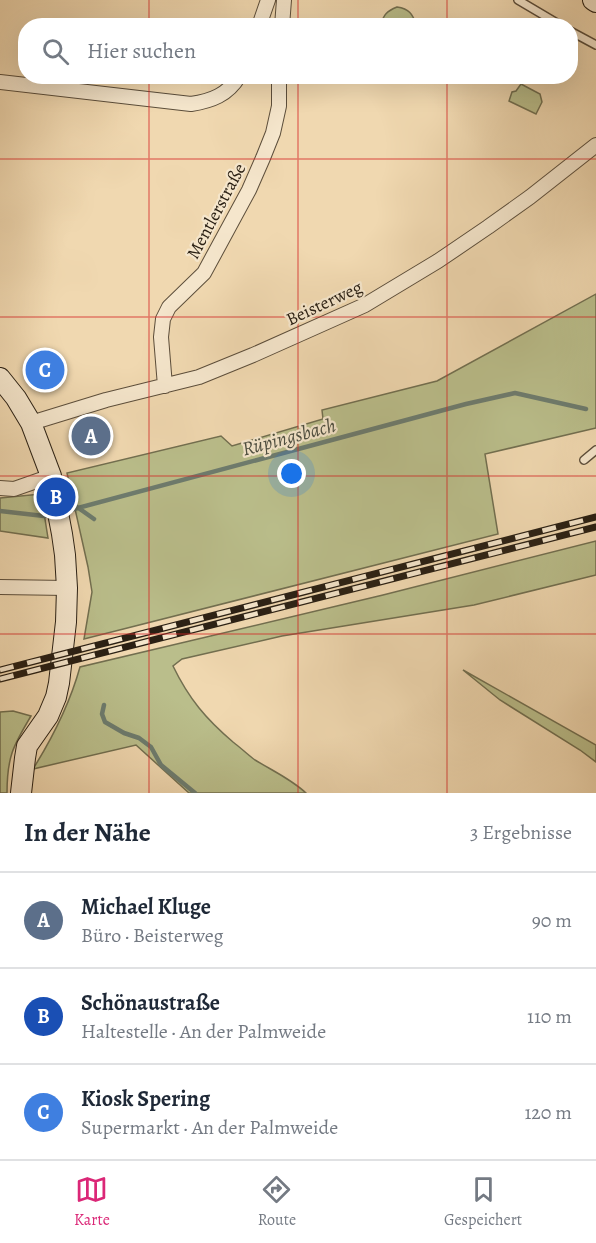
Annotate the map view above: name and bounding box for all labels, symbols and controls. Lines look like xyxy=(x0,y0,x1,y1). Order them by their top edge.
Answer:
search box xyxy=(18,18,578,84)
icon: search xyxy=(39,35,72,68)
text: Hier suchen xyxy=(87,36,196,66)
street label: Mentlerstraße xyxy=(181,159,251,263)
street label: Beisterweg xyxy=(282,275,366,331)
pin: C xyxy=(26,348,64,392)
water label: Rüpingsbach xyxy=(239,412,339,462)
pin: A xyxy=(72,414,110,458)
your location xyxy=(277,459,306,488)
pin: B xyxy=(36,474,76,520)
text: In der Nähe xyxy=(24,815,151,850)
text: 3 Ergebnisse xyxy=(470,819,572,846)
text: Michael Kluge xyxy=(81,892,211,922)
text: A xyxy=(37,907,50,934)
text: 90 m xyxy=(532,907,572,934)
text: Büro · Beisterweg xyxy=(81,922,224,949)
text: Schönaustraße xyxy=(81,988,220,1018)
text: B xyxy=(37,1003,50,1030)
text: 110 m xyxy=(527,1003,572,1030)
text: Haltestelle · An der Palmweide xyxy=(81,1018,326,1045)
text: Kiosk Spering xyxy=(81,1084,210,1114)
text: C xyxy=(37,1099,50,1126)
text: 120 m xyxy=(524,1099,572,1126)
text: Supermarkt · An der Palmweide xyxy=(81,1114,338,1141)
tab: Karte xyxy=(74,1173,110,1231)
tab: Route xyxy=(258,1173,296,1231)
tab: Gespeichert xyxy=(444,1173,522,1231)

